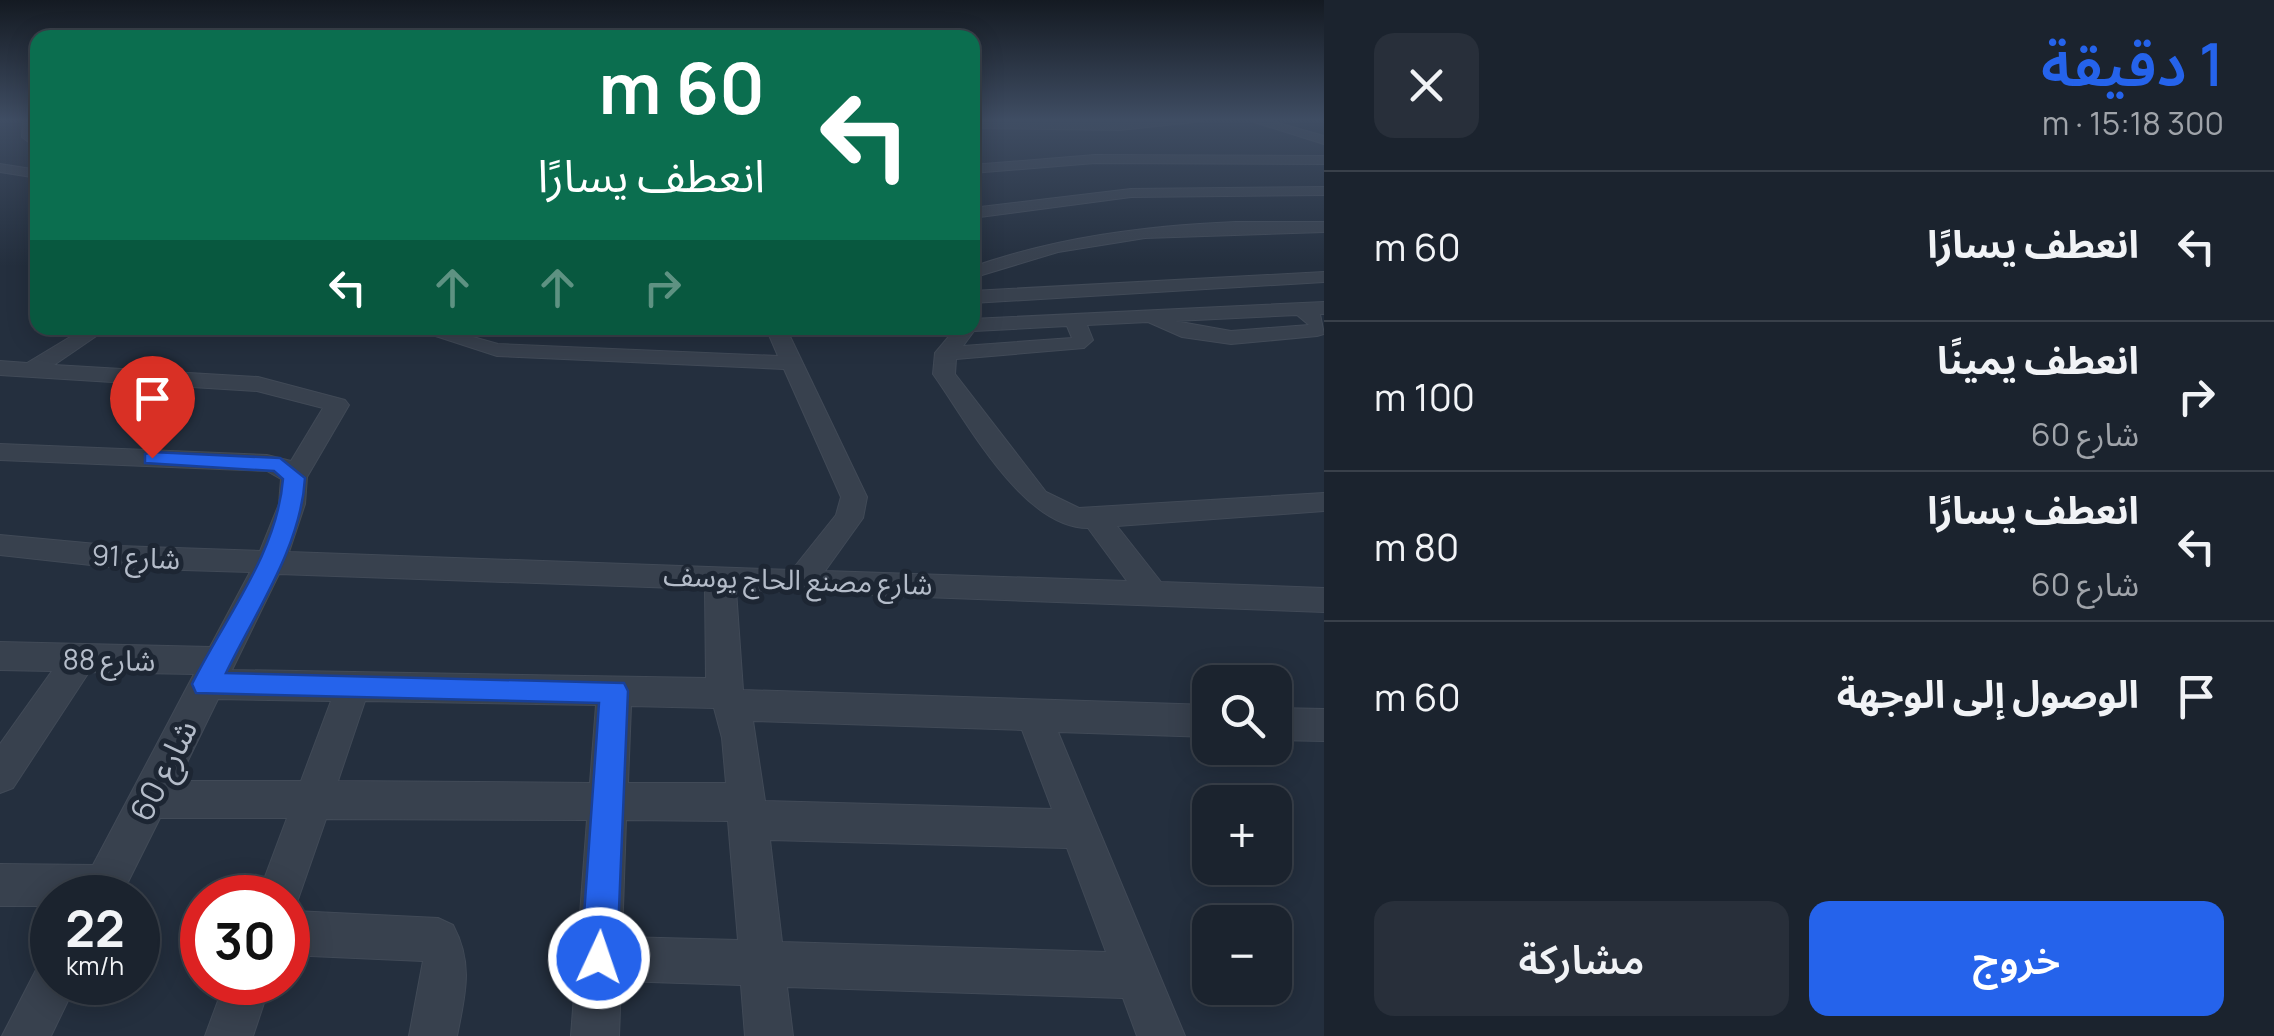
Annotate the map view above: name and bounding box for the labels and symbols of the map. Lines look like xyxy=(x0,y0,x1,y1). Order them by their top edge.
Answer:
pin xyxy=(110,356,195,459)
street label: شارع 91 xyxy=(91,535,181,580)
street label: شارع مصنع الحاج يوسف xyxy=(663,555,933,606)
street label: شارع 88 xyxy=(62,639,156,682)
street label: شارع 60 xyxy=(119,712,210,830)
speed limit sign: 30 xyxy=(180,875,310,1005)
position arrow xyxy=(547,906,651,1010)

